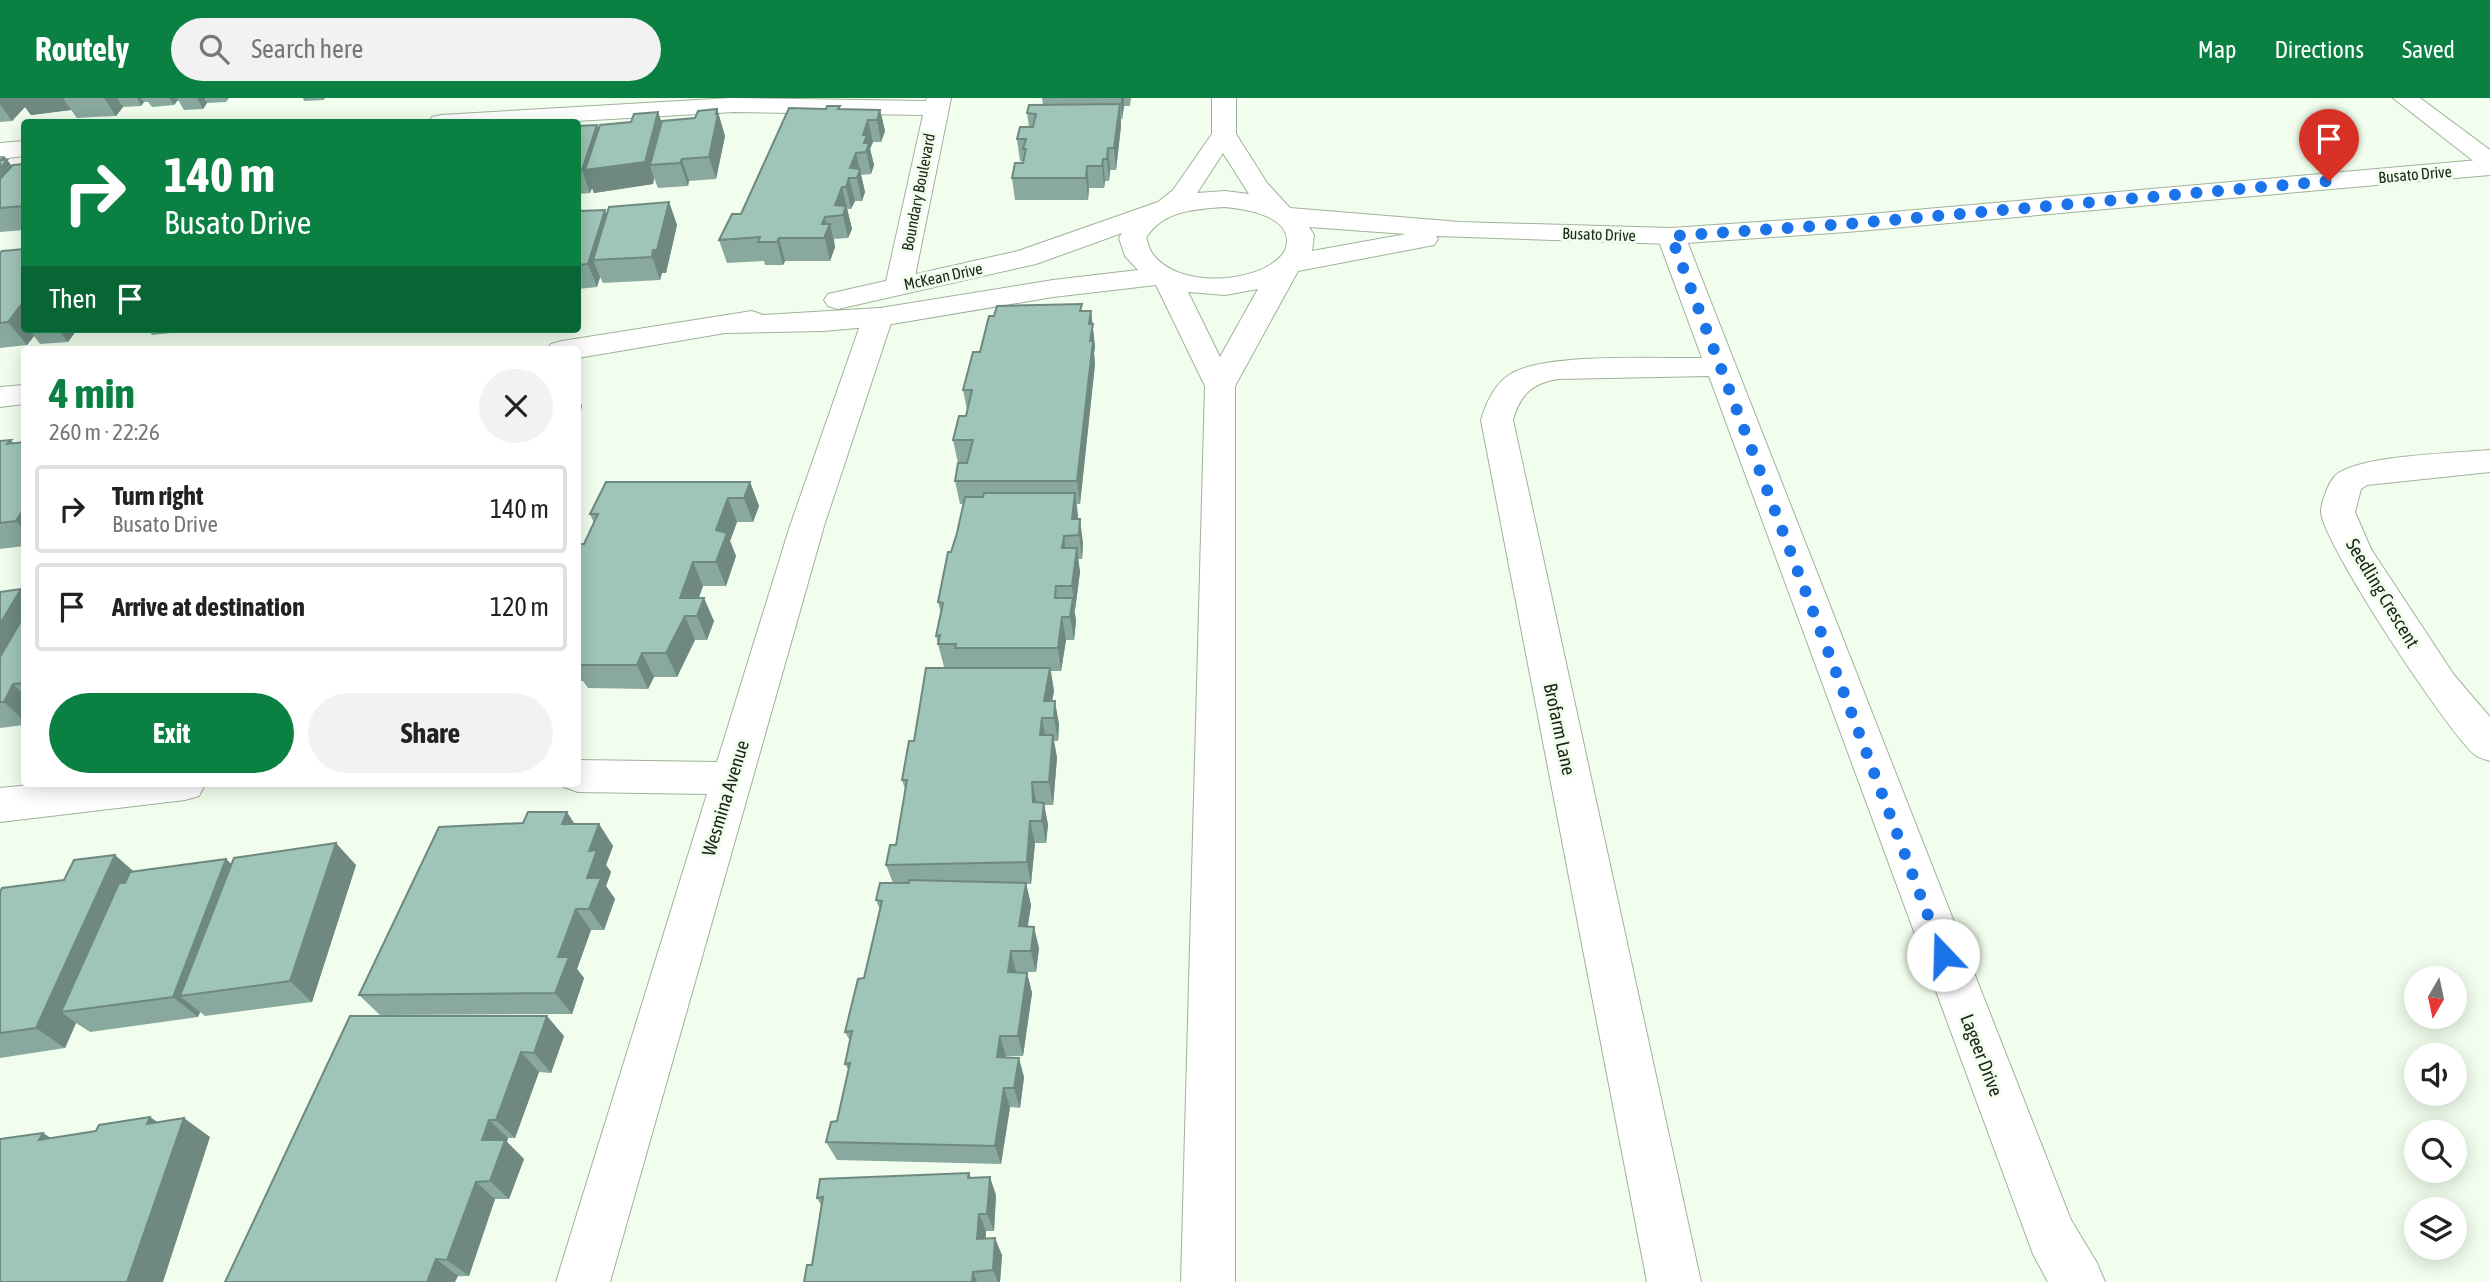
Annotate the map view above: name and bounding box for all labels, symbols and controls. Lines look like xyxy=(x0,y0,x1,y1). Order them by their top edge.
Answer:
search box xyxy=(171,18,661,81)
text: Routely xyxy=(35,30,129,68)
icon: search xyxy=(195,30,233,68)
text: Search here xyxy=(251,34,363,64)
text: Map xyxy=(2198,36,2236,63)
text: Directions xyxy=(2274,36,2364,63)
text: Saved xyxy=(2402,36,2455,63)
pin xyxy=(2299,109,2359,181)
icon: arrive xyxy=(2310,120,2348,158)
street label: Boundary Boulevard xyxy=(898,132,939,252)
text: 140 m xyxy=(164,146,275,202)
icon: right xyxy=(49,147,140,238)
street label: Busato Drive xyxy=(2378,162,2452,186)
text: Busato Drive xyxy=(164,204,311,241)
street label: Busato Drive xyxy=(1562,224,1636,244)
street label: McKean Drive xyxy=(902,259,984,293)
icon: arrive xyxy=(111,280,149,318)
text: Then xyxy=(49,284,97,314)
text: 4 min xyxy=(49,369,135,417)
button: close xyxy=(479,369,553,443)
text: 260 m · 22:26 xyxy=(49,419,160,445)
text: Turn right xyxy=(112,481,203,511)
icon: right xyxy=(53,490,91,528)
text: 140 m xyxy=(490,494,549,524)
text: Busato Drive xyxy=(112,511,218,537)
street label: Seedling Crescent xyxy=(2342,534,2424,652)
icon: arrive xyxy=(53,588,91,626)
text: Arrive at destination xyxy=(112,592,305,622)
text: 120 m xyxy=(490,592,549,622)
street label: Brofarm Lane xyxy=(1540,681,1580,777)
button: Exit xyxy=(49,693,294,773)
button: Share xyxy=(308,693,553,773)
street label: Wesmina Avenue xyxy=(697,737,753,859)
position arrow xyxy=(1906,918,1980,992)
north arrow xyxy=(2404,966,2468,1029)
map controls xyxy=(2404,966,2467,1260)
street label: Lageer Drive xyxy=(1956,1011,2008,1099)
button: sound xyxy=(2404,1043,2467,1106)
button: search xyxy=(2404,1120,2467,1183)
button: layers xyxy=(2404,1197,2467,1260)

